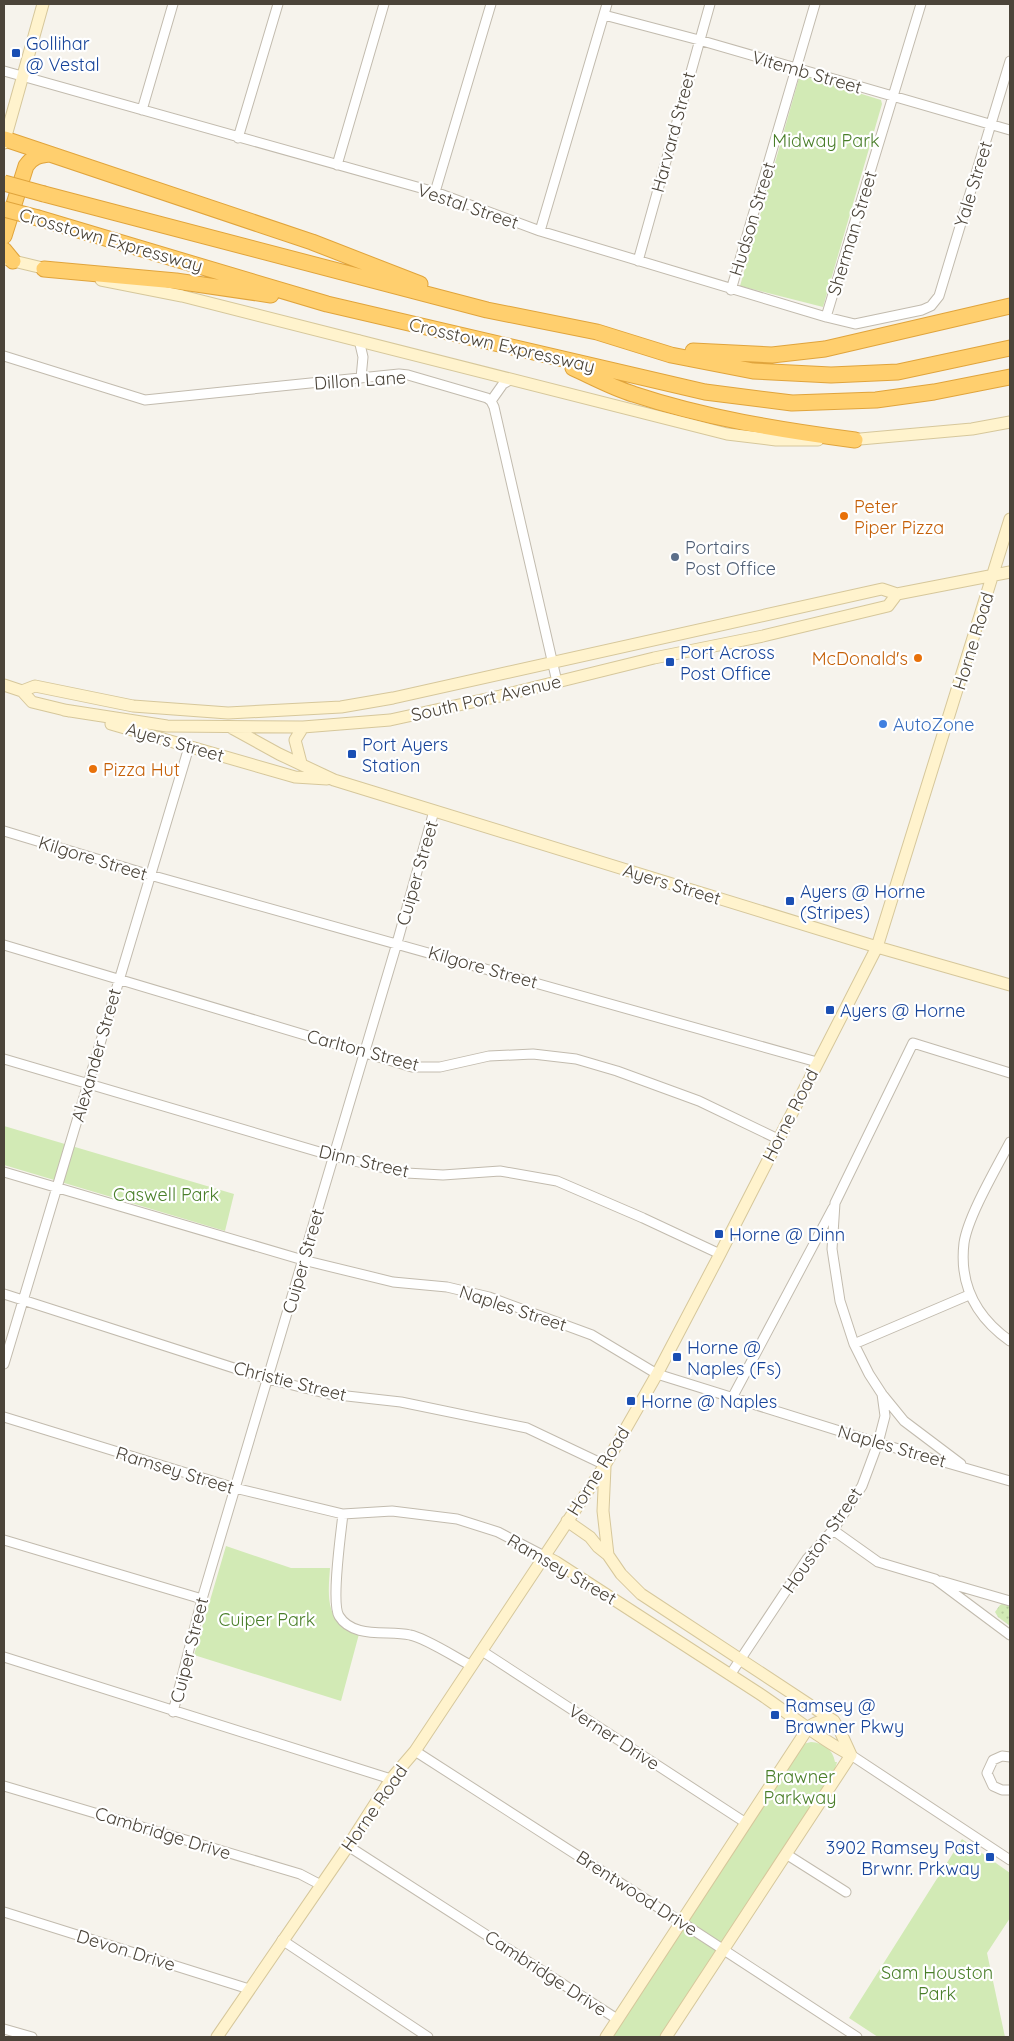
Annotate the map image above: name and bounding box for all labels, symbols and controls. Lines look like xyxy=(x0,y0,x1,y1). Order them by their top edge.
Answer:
place label: Gollihar @ Vestal xyxy=(26,32,100,76)
street label: Vitemb Street xyxy=(749,45,865,99)
marker: Gollihar @ Vestal xyxy=(10,47,22,59)
street label: Harvard Street xyxy=(646,69,700,195)
park label: Midway Park xyxy=(772,129,880,152)
street label: Yale Street xyxy=(949,138,997,230)
street label: Hudson Street xyxy=(724,159,780,279)
street label: Sherman Street xyxy=(822,168,882,298)
street label: Vestal Street xyxy=(414,178,522,234)
street label: Crosstown Expressway xyxy=(17,203,205,277)
street label: Crosstown Expressway xyxy=(407,312,597,378)
street label: Dillon Lane xyxy=(313,365,407,395)
place label: Peter Piper Pizza xyxy=(854,495,944,539)
marker: Peter Piper Pizza xyxy=(838,510,850,522)
place label: Portairs Post Office xyxy=(685,536,776,580)
marker: Portairs Post Office xyxy=(669,551,681,563)
street label: Horne Road xyxy=(947,589,999,693)
place label: Port Across Post Office xyxy=(680,641,775,685)
place label: McDonald's xyxy=(812,647,908,670)
marker: McDonald's xyxy=(912,652,924,664)
marker: Port Across Post Office xyxy=(664,656,676,668)
street label: South Port Avenue xyxy=(409,670,563,726)
place label: AutoZone xyxy=(893,713,974,736)
street label: Ayers Street xyxy=(123,717,227,767)
marker: AutoZone xyxy=(877,718,889,730)
place label: Port Ayers Station xyxy=(362,733,448,777)
marker: Port Ayers Station xyxy=(346,748,358,760)
place label: Pizza Hut xyxy=(103,758,180,781)
marker: Pizza Hut xyxy=(87,763,99,775)
street label: Cuiper Street xyxy=(391,818,443,928)
street label: Kilgore Street xyxy=(36,831,150,885)
street label: Ayers Street xyxy=(620,858,724,910)
place label: Ayers @ Horne (Stripes) xyxy=(800,880,926,924)
marker: Ayers @ Horne (Stripes) xyxy=(784,895,796,907)
street label: Kilgore Street xyxy=(426,940,540,994)
street label: Alexander Street xyxy=(66,986,126,1124)
place label: Ayers @ Horne xyxy=(840,999,966,1022)
marker: Ayers @ Horne xyxy=(824,1004,836,1016)
street label: Carlton Street xyxy=(304,1024,422,1076)
street label: Horne Road xyxy=(757,1065,823,1165)
street label: Dinn Street xyxy=(317,1139,411,1183)
park label: Caswell Park xyxy=(113,1183,219,1206)
street label: Cuiper Street xyxy=(277,1206,329,1316)
place label: Horne @ Dinn xyxy=(729,1223,845,1246)
marker: Horne @ Dinn xyxy=(713,1228,725,1240)
street label: Naples Street xyxy=(456,1280,570,1336)
place label: Horne @ Naples (Fs) xyxy=(687,1336,781,1380)
marker: Horne @ Naples (Fs) xyxy=(671,1351,683,1363)
street label: Christie Street xyxy=(231,1356,349,1406)
place label: Horne @ Naples xyxy=(641,1390,777,1413)
marker: Horne @ Naples xyxy=(625,1395,637,1407)
street label: Naples Street xyxy=(835,1420,949,1472)
street label: Horne Road xyxy=(562,1422,634,1520)
street label: Ramsey Street xyxy=(113,1441,237,1499)
street label: Houston Street xyxy=(777,1483,867,1597)
street label: Ramsey Street xyxy=(503,1528,621,1610)
street label: Cuiper Street xyxy=(165,1595,213,1705)
park label: Cuiper Park xyxy=(219,1608,315,1631)
place label: Ramsey @ Brawner Pkwy xyxy=(785,1694,904,1738)
street label: Verner Drive xyxy=(564,1699,664,1775)
marker: Ramsey @ Brawner Pkwy xyxy=(769,1709,781,1721)
street label: Horne Road xyxy=(336,1760,412,1856)
park label: Brawner Parkway xyxy=(764,1765,836,1809)
street label: Cambridge Drive xyxy=(92,1801,234,1865)
place label: 3902 Ramsey Past Brwnr. Prkway xyxy=(826,1836,980,1880)
street label: Brentwood Drive xyxy=(572,1845,702,1941)
marker: 3902 Ramsey Past Brwnr. Prkway xyxy=(984,1851,996,1863)
street label: Devon Drive xyxy=(74,1924,178,1976)
street label: Cambridge Drive xyxy=(481,1925,611,2021)
park label: Sam Houston Park xyxy=(881,1961,993,2005)

